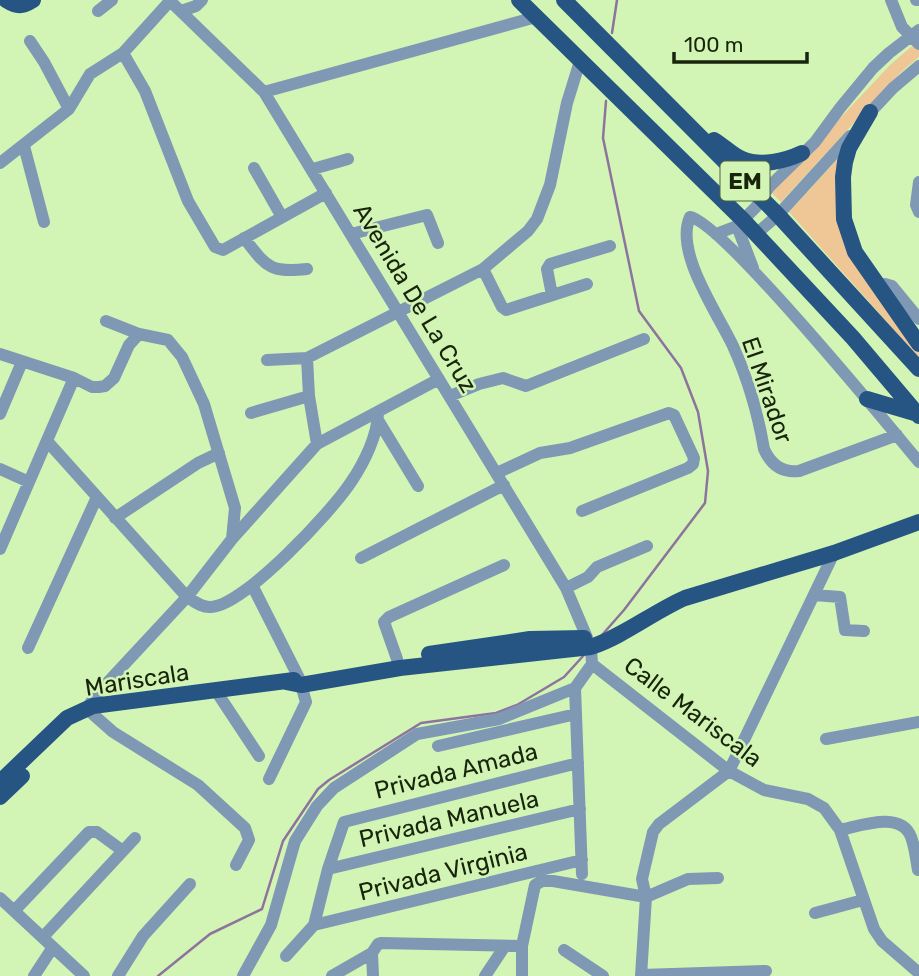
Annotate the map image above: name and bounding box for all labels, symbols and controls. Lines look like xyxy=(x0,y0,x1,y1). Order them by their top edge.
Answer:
scale bar xyxy=(674,21,807,65)
text: 100 m xyxy=(684,32,743,57)
road number: EM xyxy=(720,162,770,200)
street label: Avenida De La Cruz xyxy=(347,198,483,398)
street label: El Mirador xyxy=(736,333,798,447)
street label: Calle Mariscala xyxy=(619,651,767,773)
street label: Mariscala xyxy=(83,658,191,702)
street label: Privada Amada xyxy=(371,737,541,805)
street label: Privada Manuela xyxy=(356,785,542,853)
street label: Privada Virginia xyxy=(356,837,530,907)

